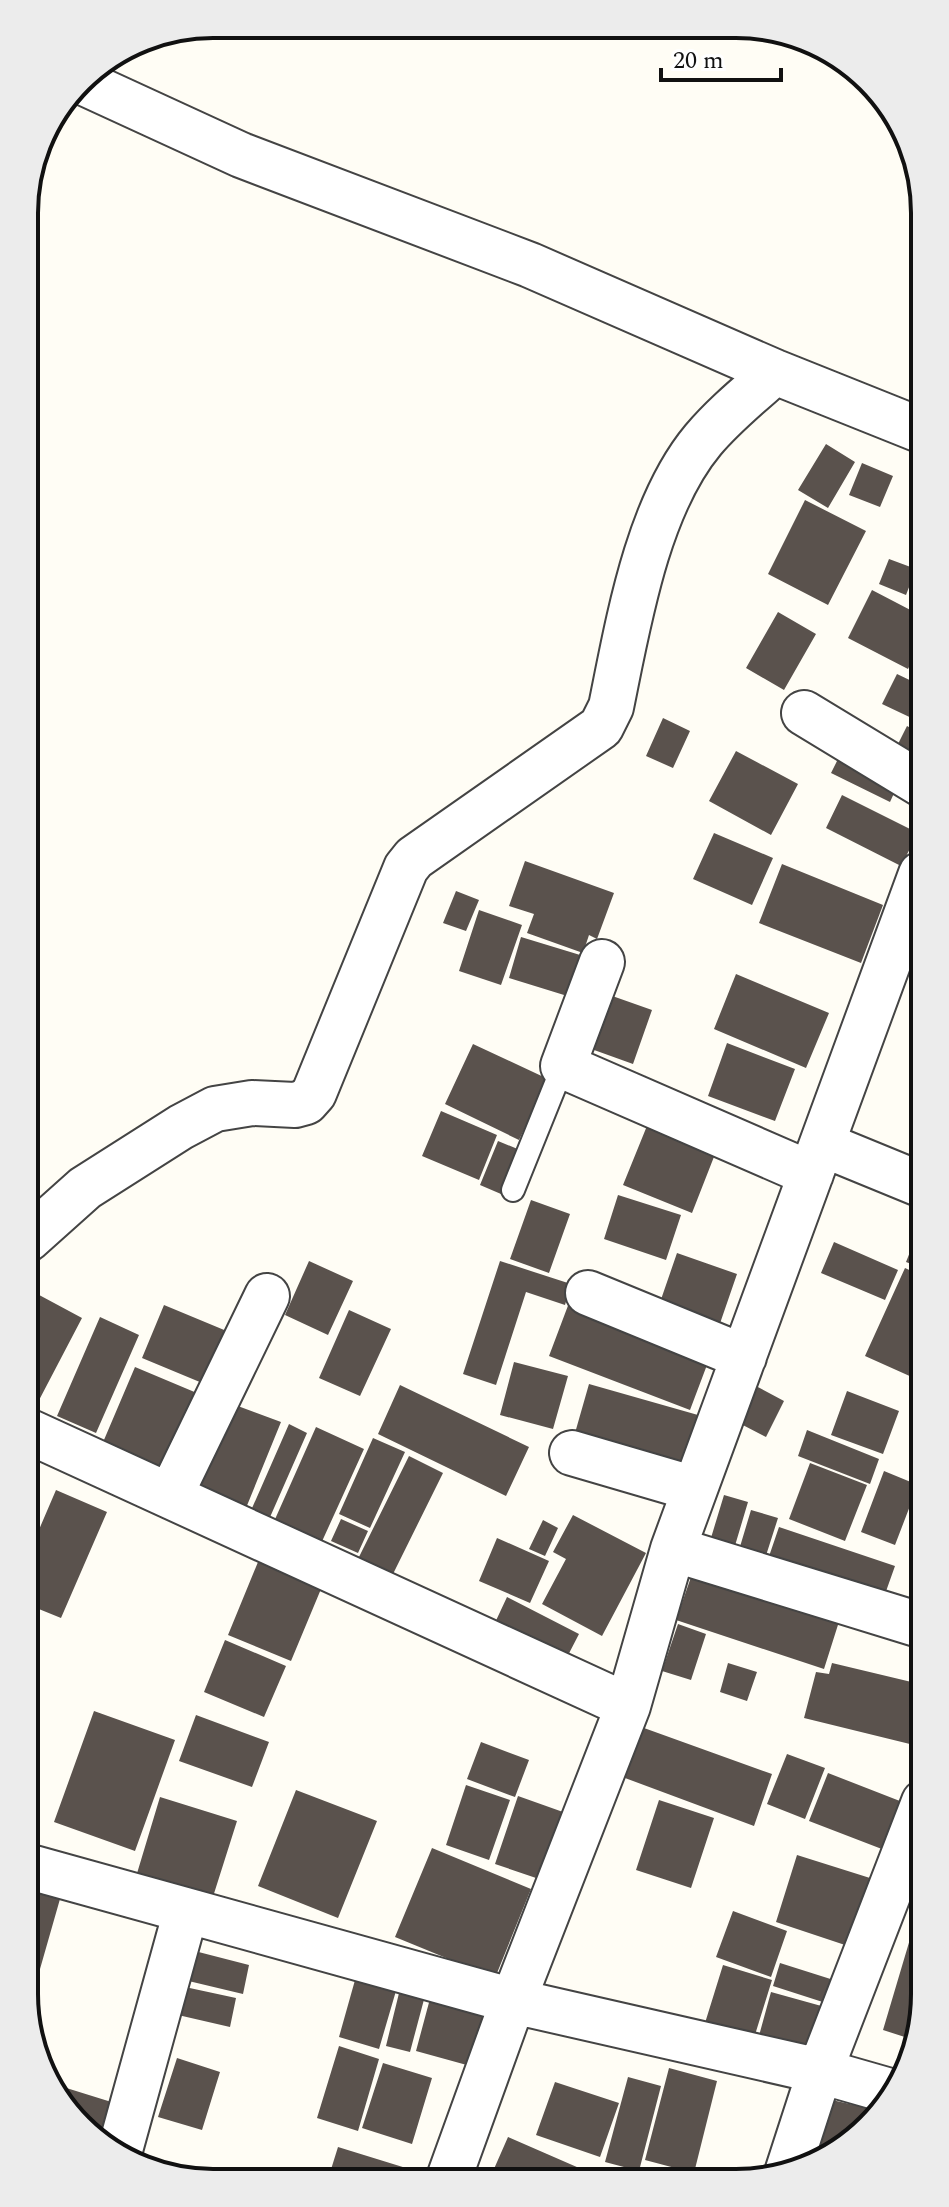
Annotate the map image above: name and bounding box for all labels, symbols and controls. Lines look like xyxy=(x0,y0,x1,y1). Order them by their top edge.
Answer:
scale bar xyxy=(661,32,781,82)
text: 20 m xyxy=(673,43,724,79)

